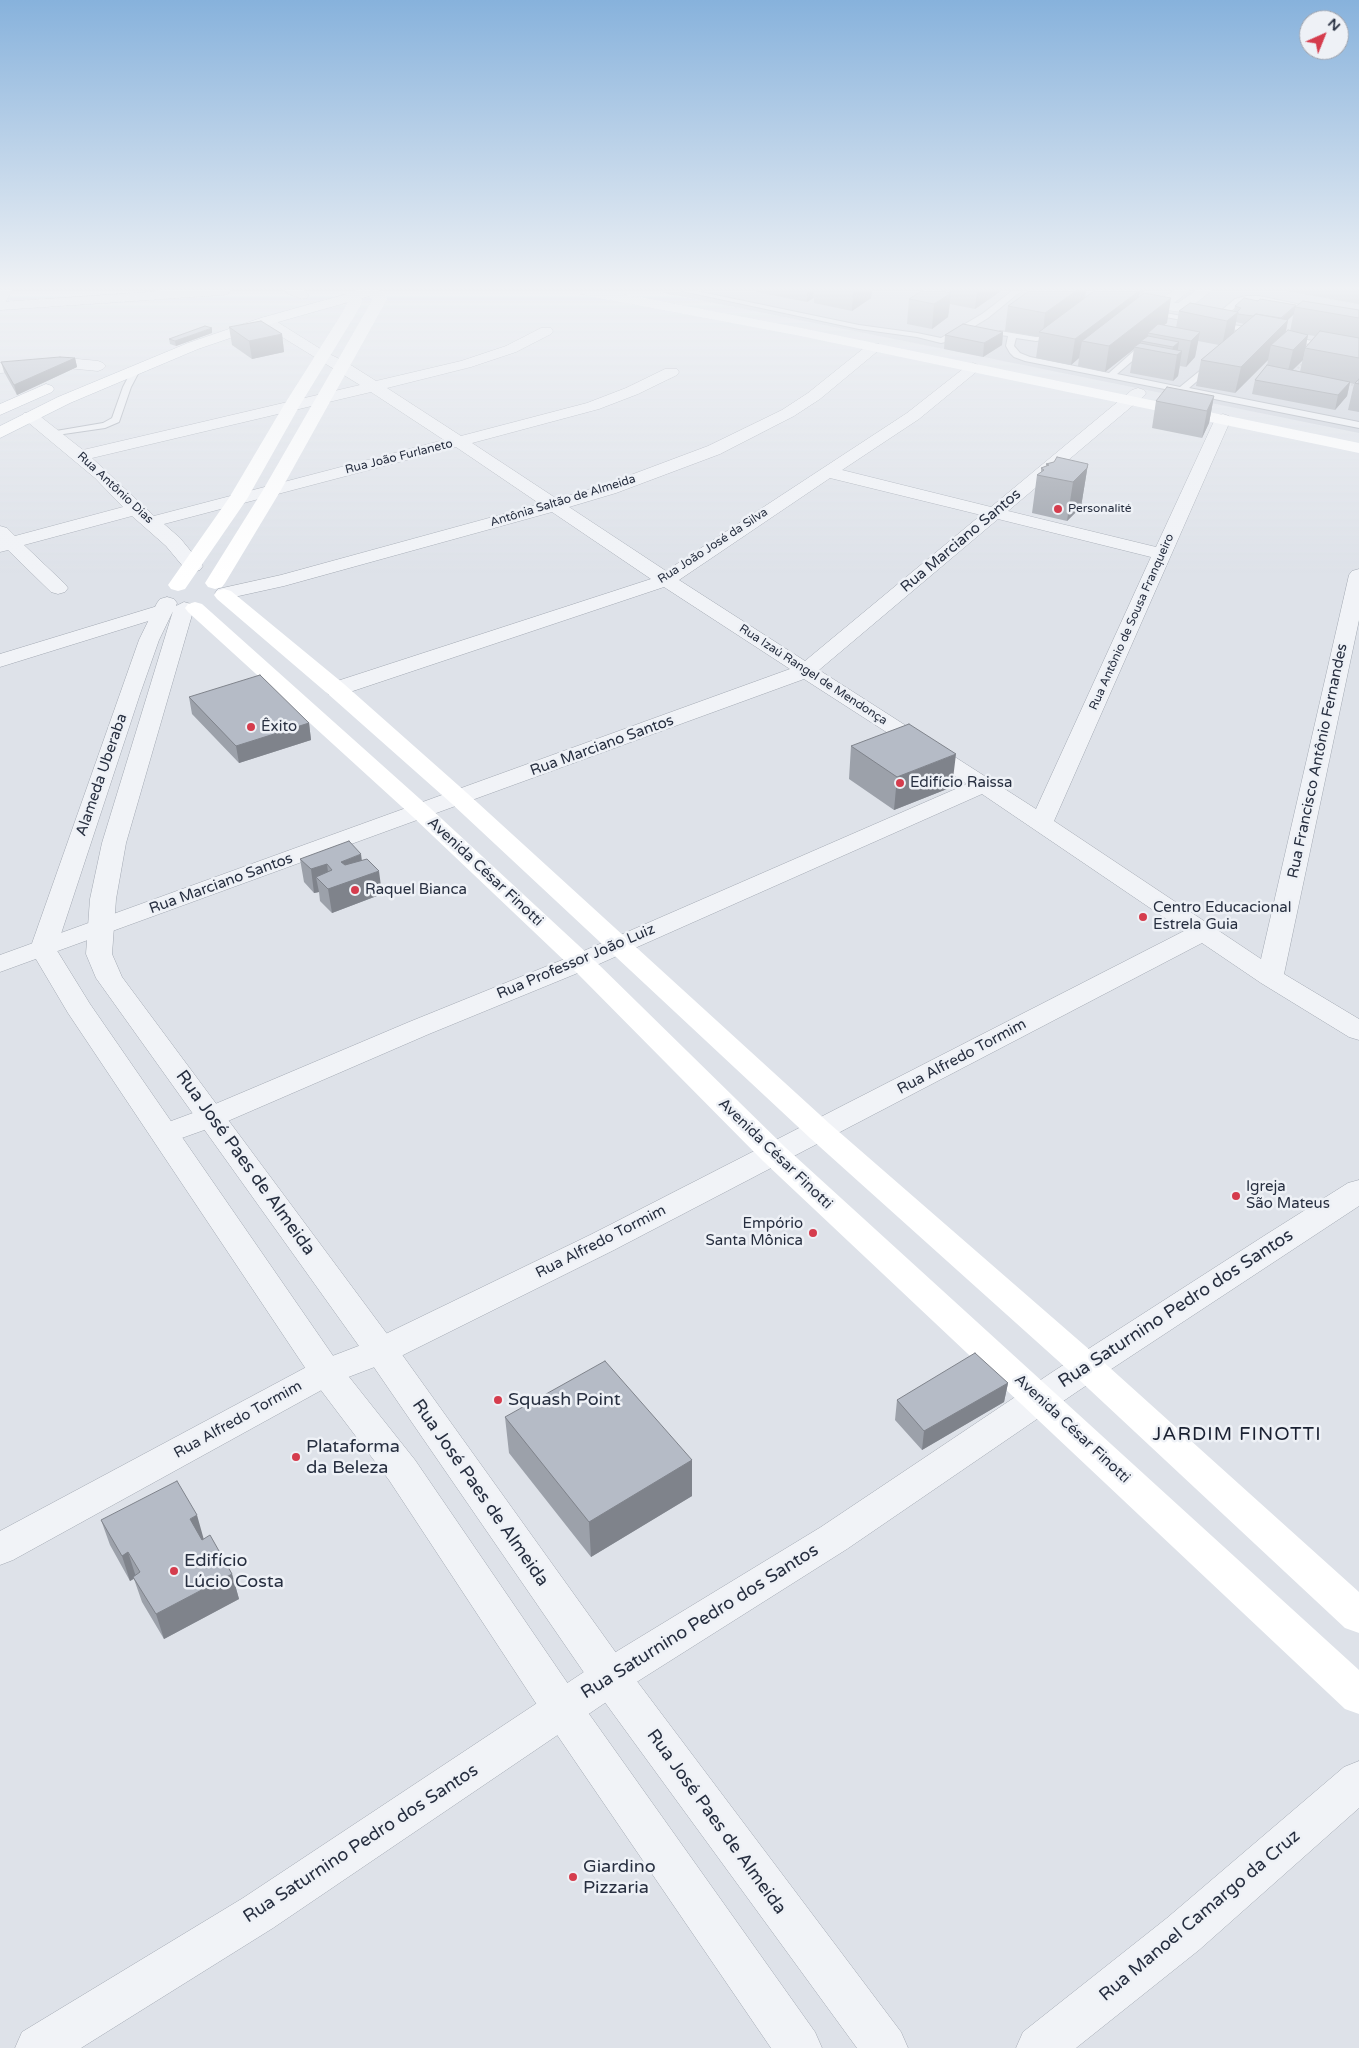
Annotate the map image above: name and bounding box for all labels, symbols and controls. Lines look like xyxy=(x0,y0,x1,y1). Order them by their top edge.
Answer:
north arrow xyxy=(1299,10,1349,60)
text: N xyxy=(1324,15,1344,35)
street label: Rua João Furlaneto xyxy=(344,437,454,477)
street label: Rua Antônio Dias xyxy=(74,449,156,527)
street label: Antônia Saltão de Almeida xyxy=(489,472,637,530)
street label: Rua Marciano Santos xyxy=(897,485,1025,597)
place label: Personalité xyxy=(1068,502,1132,516)
marker: Personalité xyxy=(1052,503,1064,515)
street label: Rua João José da Silva xyxy=(655,505,771,587)
street label: Rua Antônio de Sousa Franqueiro xyxy=(1087,532,1177,712)
street label: Rua Izaú Rangel de Mendonça xyxy=(736,622,890,728)
street label: Rua Francisco Antônio Fernandes xyxy=(1284,642,1352,880)
street label: Alameda Uberaba xyxy=(73,711,131,839)
street label: Rua Marciano Santos xyxy=(528,712,676,780)
place label: Êxito xyxy=(261,718,297,736)
marker: Êxito xyxy=(245,721,257,733)
place label: Edifício Raissa xyxy=(910,774,1012,792)
marker: Edifício Raissa xyxy=(894,777,906,789)
street label: Avenida César Finotti xyxy=(423,814,547,930)
street label: Rua Marciano Santos xyxy=(147,850,295,918)
place label: Raquel Bianca xyxy=(365,881,467,899)
marker: Raquel Bianca xyxy=(349,884,361,896)
place label: Centro Educacional Estrela Guia xyxy=(1153,899,1291,934)
marker: Centro Educacional Estrela Guia xyxy=(1137,911,1149,923)
street label: Rua Professor João Luiz xyxy=(494,920,658,1004)
street label: Rua Alfredo Tormim xyxy=(894,1015,1030,1099)
street label: Rua José Paes de Almeida xyxy=(171,1066,319,1260)
street label: Avenida César Finotti xyxy=(714,1095,836,1213)
place label: Igreja São Mateus xyxy=(1246,1178,1330,1213)
marker: Igreja São Mateus xyxy=(1230,1190,1242,1202)
street label: Rua Alfredo Tormim xyxy=(533,1201,669,1283)
place label: Empório Santa Mônica xyxy=(706,1215,803,1250)
street label: Rua Saturnino Pedro dos Santos xyxy=(1054,1225,1298,1393)
marker: Empório Santa Mônica xyxy=(807,1227,819,1239)
street label: Avenida César Finotti xyxy=(1010,1371,1134,1487)
street label: Rua Alfredo Tormim xyxy=(171,1377,305,1463)
place label: Squash Point xyxy=(508,1389,621,1411)
marker: Squash Point xyxy=(492,1394,504,1406)
street label: Rua José Paes de Almeida xyxy=(407,1395,553,1591)
district label: JARDIM FINOTTI xyxy=(1151,1424,1323,1446)
place label: Plataforma da Beleza xyxy=(306,1436,400,1478)
marker: Plataforma da Beleza xyxy=(290,1451,302,1463)
street label: Rua Saturnino Pedro dos Santos xyxy=(577,1540,823,1704)
place label: Edifício Lúcio Costa xyxy=(184,1550,284,1592)
marker: Edifício Lúcio Costa xyxy=(168,1565,180,1577)
street label: Rua José Paes de Almeida xyxy=(642,1725,790,1919)
street label: Rua Saturnino Pedro dos Santos xyxy=(239,1760,483,1928)
street label: Rua Manoel Camargo da Cruz xyxy=(1095,1826,1305,2006)
place label: Giardino Pizzaria xyxy=(583,1856,656,1898)
marker: Giardino Pizzaria xyxy=(567,1871,579,1883)

